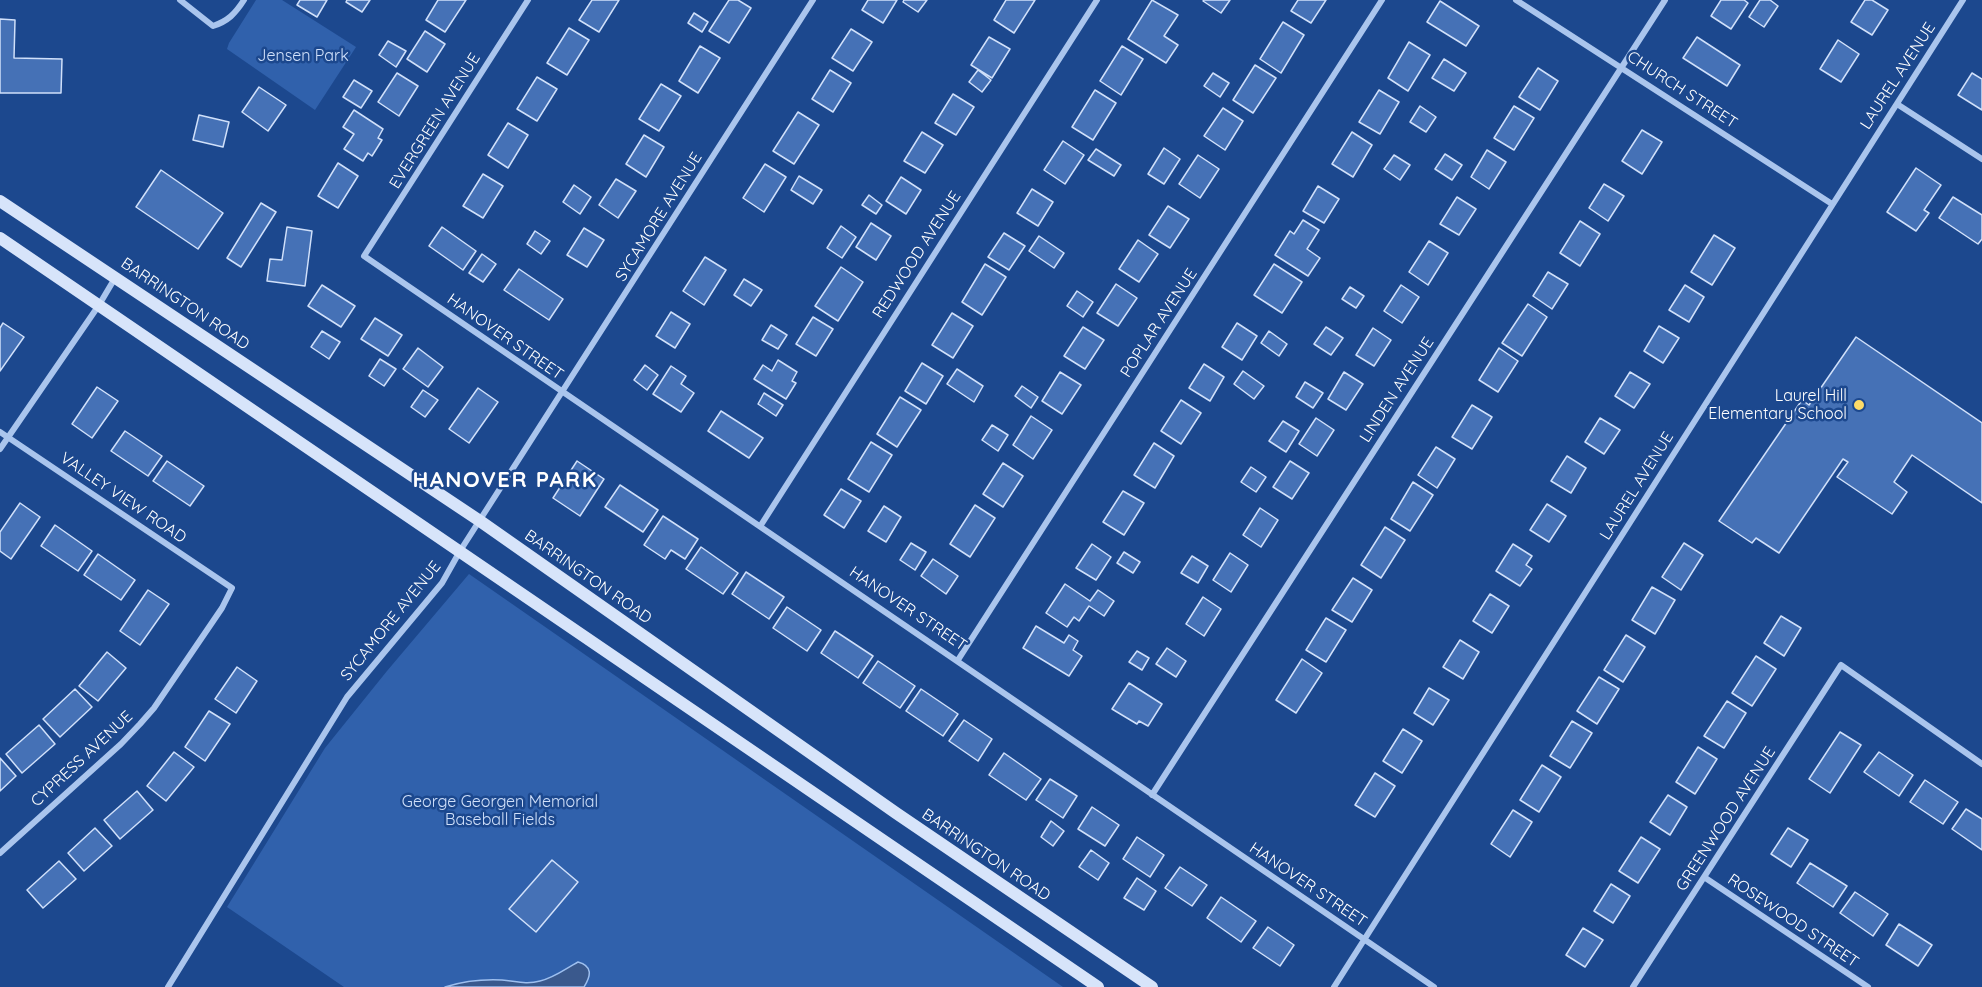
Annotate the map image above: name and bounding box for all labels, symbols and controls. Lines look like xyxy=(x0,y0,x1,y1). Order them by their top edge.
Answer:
street label: LAUREL AVENUE xyxy=(1856,19,1940,133)
park label: Jensen Park xyxy=(257,46,349,66)
street label: CHURCH STREET xyxy=(1623,47,1741,133)
street label: EVERGREEN AVENUE xyxy=(385,50,485,192)
street label: SYCAMORE AVENUE xyxy=(612,149,706,285)
street label: REDWOOD AVENUE xyxy=(869,188,965,322)
street label: BARRINGTON ROAD xyxy=(117,254,253,354)
street label: POPLAR AVENUE xyxy=(1117,265,1201,381)
street label: HANOVER STREET xyxy=(443,290,567,384)
street label: LINDEN AVENUE xyxy=(1356,334,1438,446)
place label: Laurel Hill Elementary School xyxy=(1708,386,1847,424)
marker: Laurel Hill Elementary School xyxy=(1852,398,1866,412)
street label: LAUREL AVENUE xyxy=(1596,429,1678,543)
street label: VALLEY VIEW ROAD xyxy=(56,449,190,547)
district label: HANOVER PARK xyxy=(412,467,598,493)
street label: BARRINGTON ROAD xyxy=(521,526,655,628)
street label: SYCAMORE AVENUE xyxy=(337,557,445,685)
street label: HANOVER STREET xyxy=(846,563,970,655)
street label: CYPRESS AVENUE xyxy=(27,707,137,811)
street label: GREENWOOD AVENUE xyxy=(1672,743,1780,895)
park label: George Georgen Memorial Baseball Fields xyxy=(402,792,598,830)
street label: BARRINGTON ROAD xyxy=(918,805,1054,905)
street label: HANOVER STREET xyxy=(1246,839,1370,931)
street label: ROSEWOOD STREET xyxy=(1724,870,1862,972)

